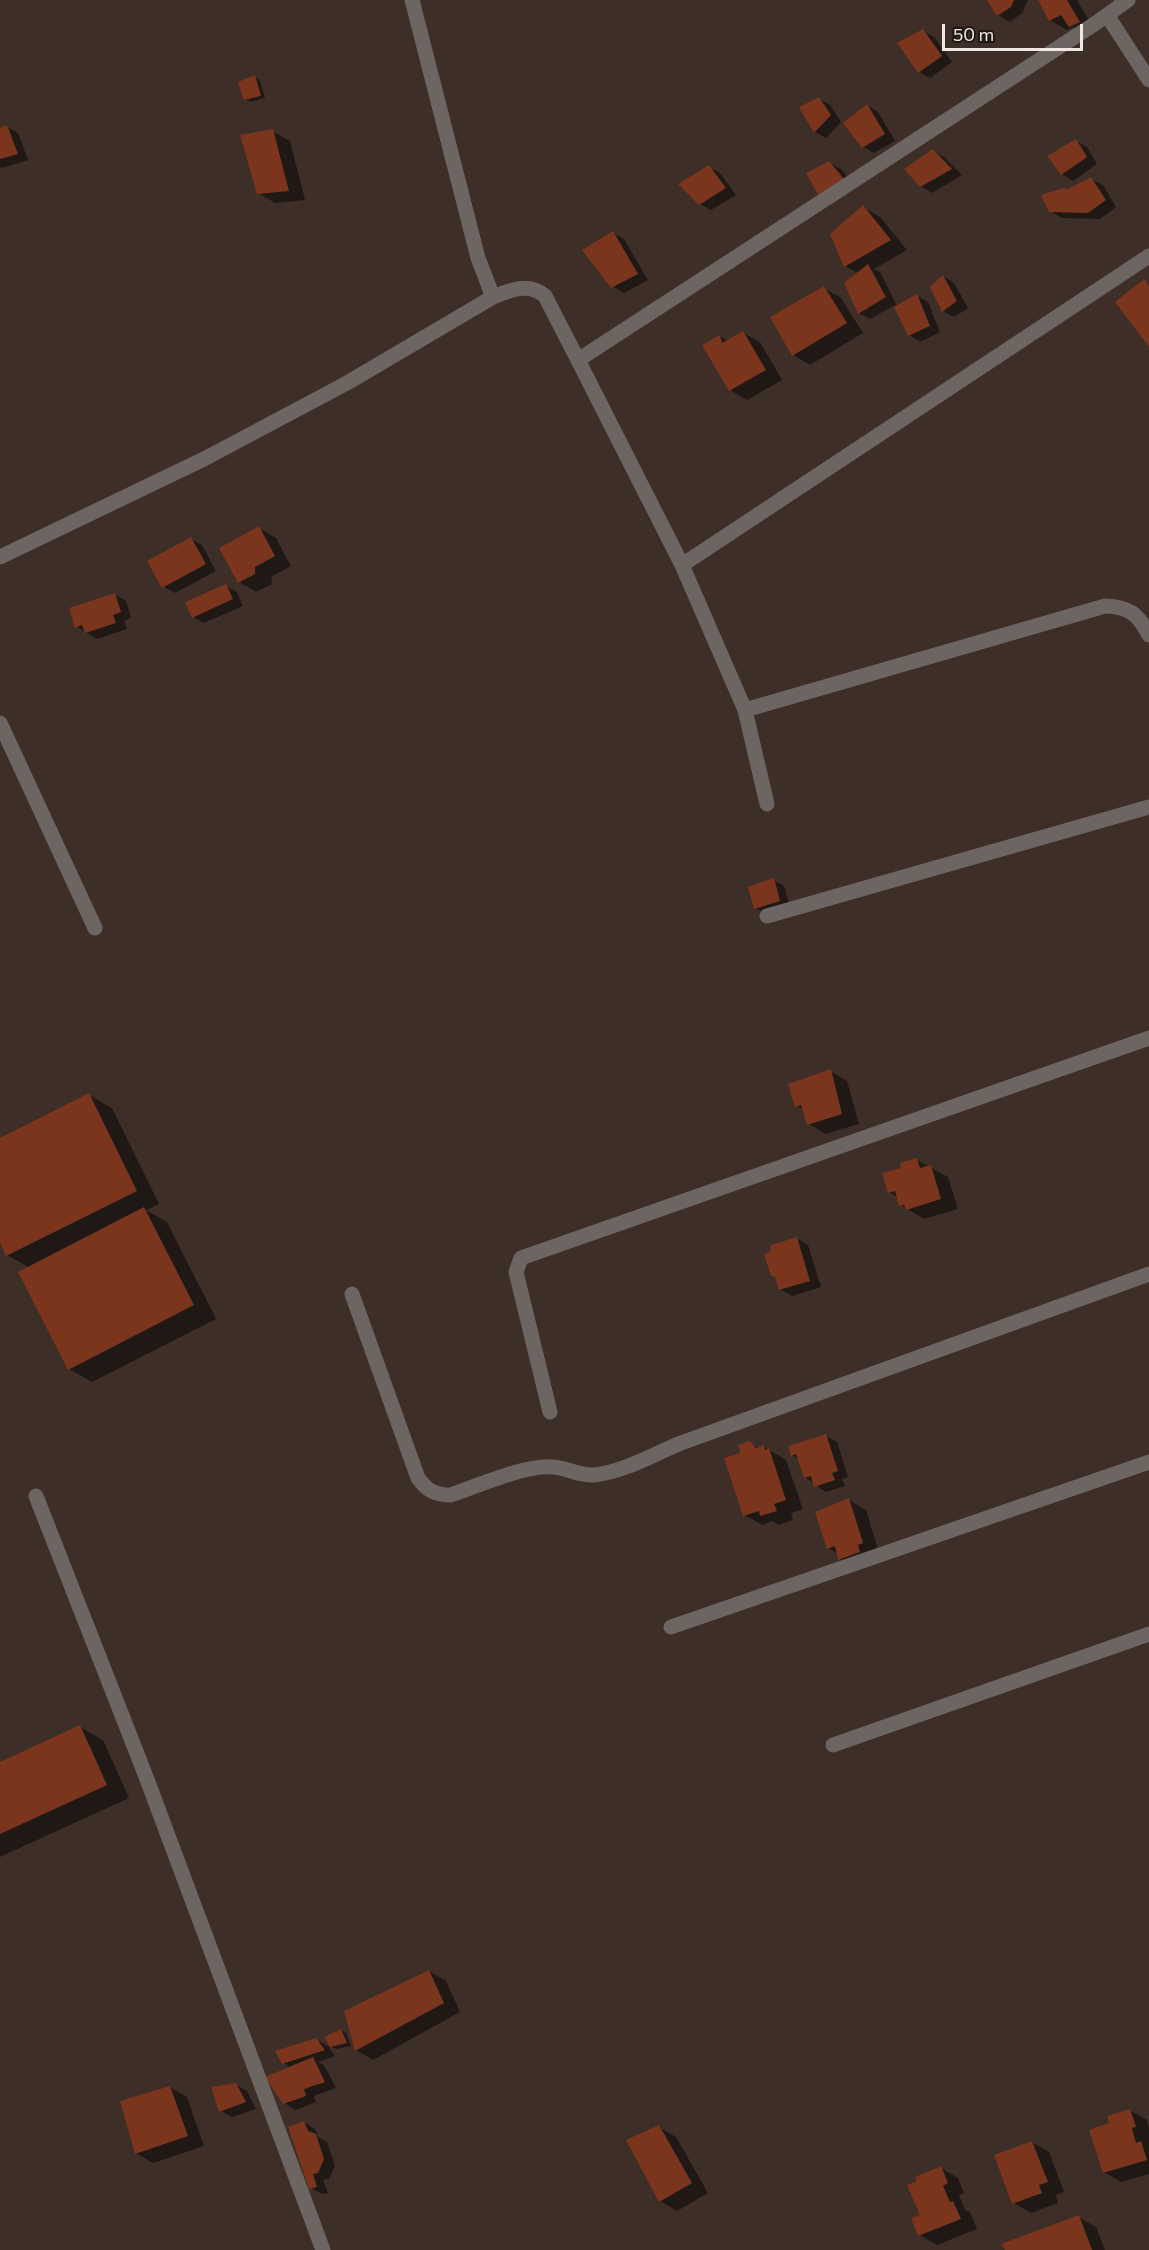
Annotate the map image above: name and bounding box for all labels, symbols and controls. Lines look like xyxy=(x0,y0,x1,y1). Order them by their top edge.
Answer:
scale bar xyxy=(945,12,1086,50)
text: 50 m xyxy=(953,23,994,45)

